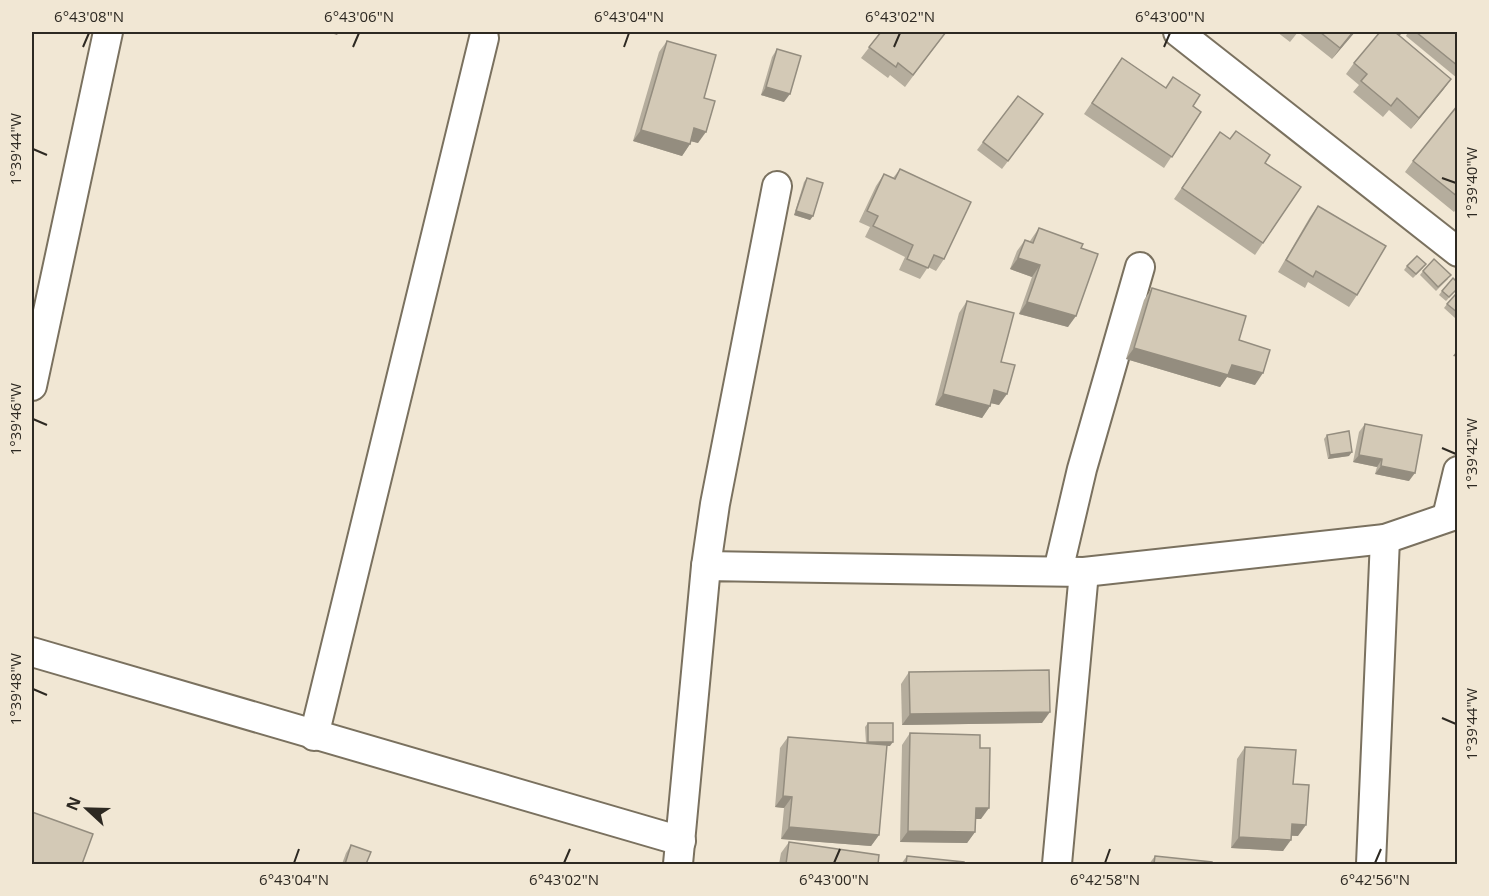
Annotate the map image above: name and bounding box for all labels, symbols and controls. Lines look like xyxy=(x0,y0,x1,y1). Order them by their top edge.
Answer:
text: 6°43'08"N xyxy=(54,6,124,26)
text: 6°43'06"N xyxy=(324,6,394,26)
text: 6°43'04"N xyxy=(594,6,664,26)
text: 6°43'02"N xyxy=(865,6,935,26)
text: 6°43'00"N xyxy=(1135,6,1205,26)
text: 1°39'44"W xyxy=(5,113,25,185)
text: 1°39'40"W xyxy=(1461,147,1481,219)
text: 1°39'46"W xyxy=(5,383,25,455)
text: 1°39'42"W xyxy=(1461,418,1481,490)
text: 1°39'48"W xyxy=(5,653,25,725)
text: 1°39'44"W xyxy=(1461,688,1481,760)
north arrow xyxy=(57,779,117,839)
text: N xyxy=(60,793,86,814)
text: 6°43'04"N xyxy=(259,869,329,889)
text: 6°43'02"N xyxy=(529,869,599,889)
text: 6°43'00"N xyxy=(799,869,869,889)
text: 6°42'58"N xyxy=(1070,869,1140,889)
text: 6°42'56"N xyxy=(1340,869,1410,889)

